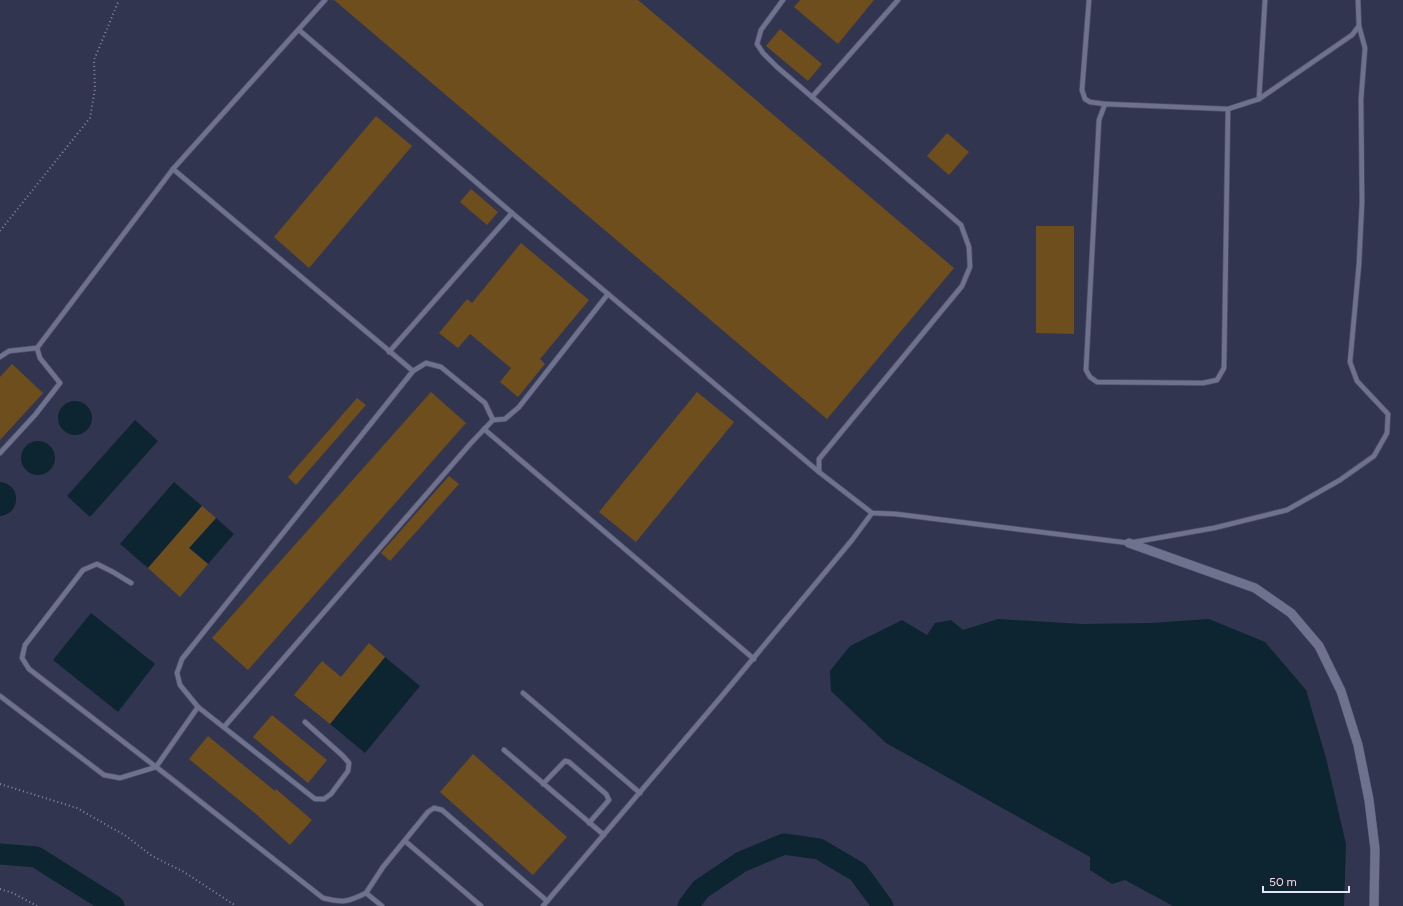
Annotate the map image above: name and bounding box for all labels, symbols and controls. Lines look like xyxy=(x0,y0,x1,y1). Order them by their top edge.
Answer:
scale bar xyxy=(1263,868,1349,894)
text: 50 m xyxy=(1269,875,1297,889)

